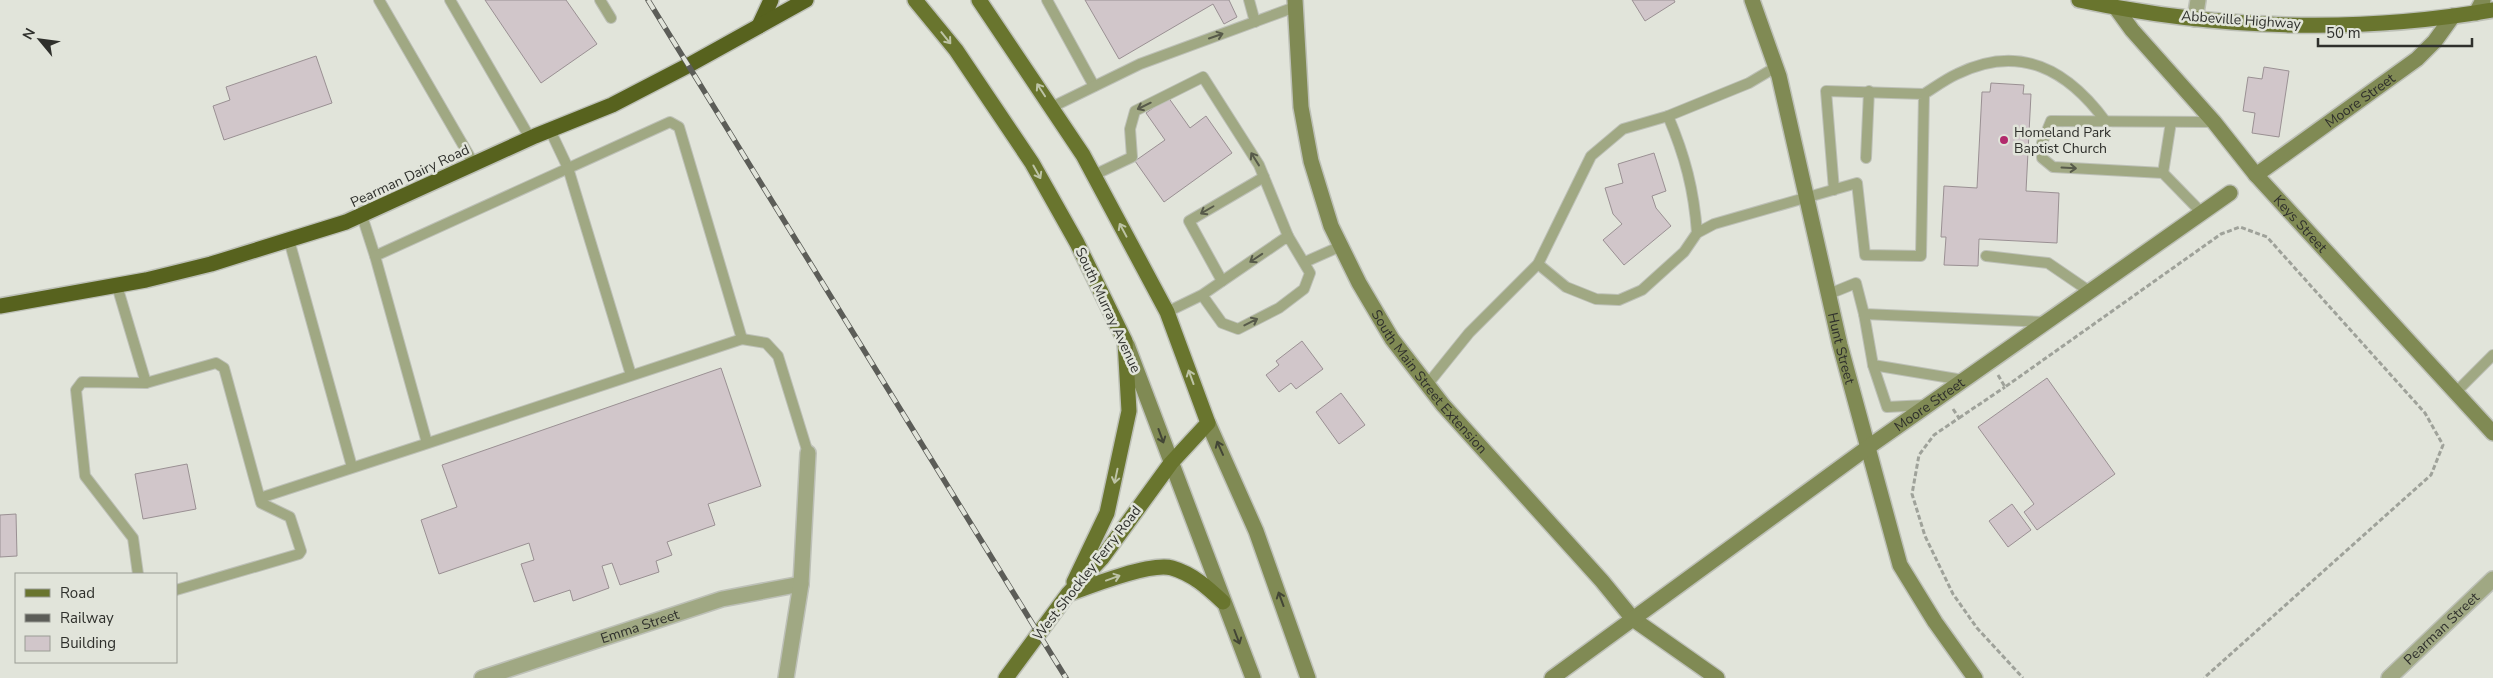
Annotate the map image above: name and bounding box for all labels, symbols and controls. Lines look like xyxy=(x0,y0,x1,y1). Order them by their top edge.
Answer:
street label: Abbeville Highway xyxy=(2181,6,2302,34)
north arrow xyxy=(15,15,65,65)
scale bar xyxy=(2318,15,2472,47)
text: 50 m xyxy=(2326,23,2361,43)
text: N xyxy=(18,25,40,43)
one-way arrow xyxy=(941,31,952,44)
one-way arrow xyxy=(1207,31,1223,40)
street label: Moore Street xyxy=(2321,68,2399,132)
one-way arrow xyxy=(1036,83,1046,97)
one-way arrow xyxy=(1137,102,1152,112)
place label: Homeland Park Baptist Church xyxy=(2014,123,2112,158)
marker: Homeland Park Baptist Church xyxy=(1998,134,2010,146)
street label: Pearman Dairy Road xyxy=(347,140,473,212)
one-way arrow xyxy=(1250,152,1260,166)
one-way arrow xyxy=(2060,163,2076,172)
one-way arrow xyxy=(1033,165,1043,179)
street label: Keys Street xyxy=(2269,191,2332,256)
one-way arrow xyxy=(1200,206,1214,216)
one-way arrow xyxy=(1118,223,1128,238)
street label: South Murray Avenue xyxy=(1071,244,1145,376)
one-way arrow xyxy=(1249,252,1263,263)
street label: South Main Street Extension xyxy=(1367,306,1492,457)
street label: Hunt Street xyxy=(1823,311,1860,386)
one-way arrow xyxy=(1243,317,1258,326)
one-way arrow xyxy=(1186,370,1195,385)
street label: Moore Street xyxy=(1890,373,1968,436)
one-way arrow xyxy=(1156,428,1166,443)
one-way arrow xyxy=(1214,441,1224,456)
one-way arrow xyxy=(1110,467,1120,483)
street label: West Shockley Ferry Road xyxy=(1028,502,1146,644)
legend xyxy=(15,573,178,663)
one-way arrow xyxy=(1105,573,1121,582)
text: Road xyxy=(60,583,95,603)
street label: Pearman Street xyxy=(2399,588,2483,669)
one-way arrow xyxy=(1276,592,1285,607)
street label: Emma Street xyxy=(598,604,681,648)
text: Railway xyxy=(60,608,114,628)
one-way arrow xyxy=(1232,629,1242,644)
text: Building xyxy=(60,633,116,653)

